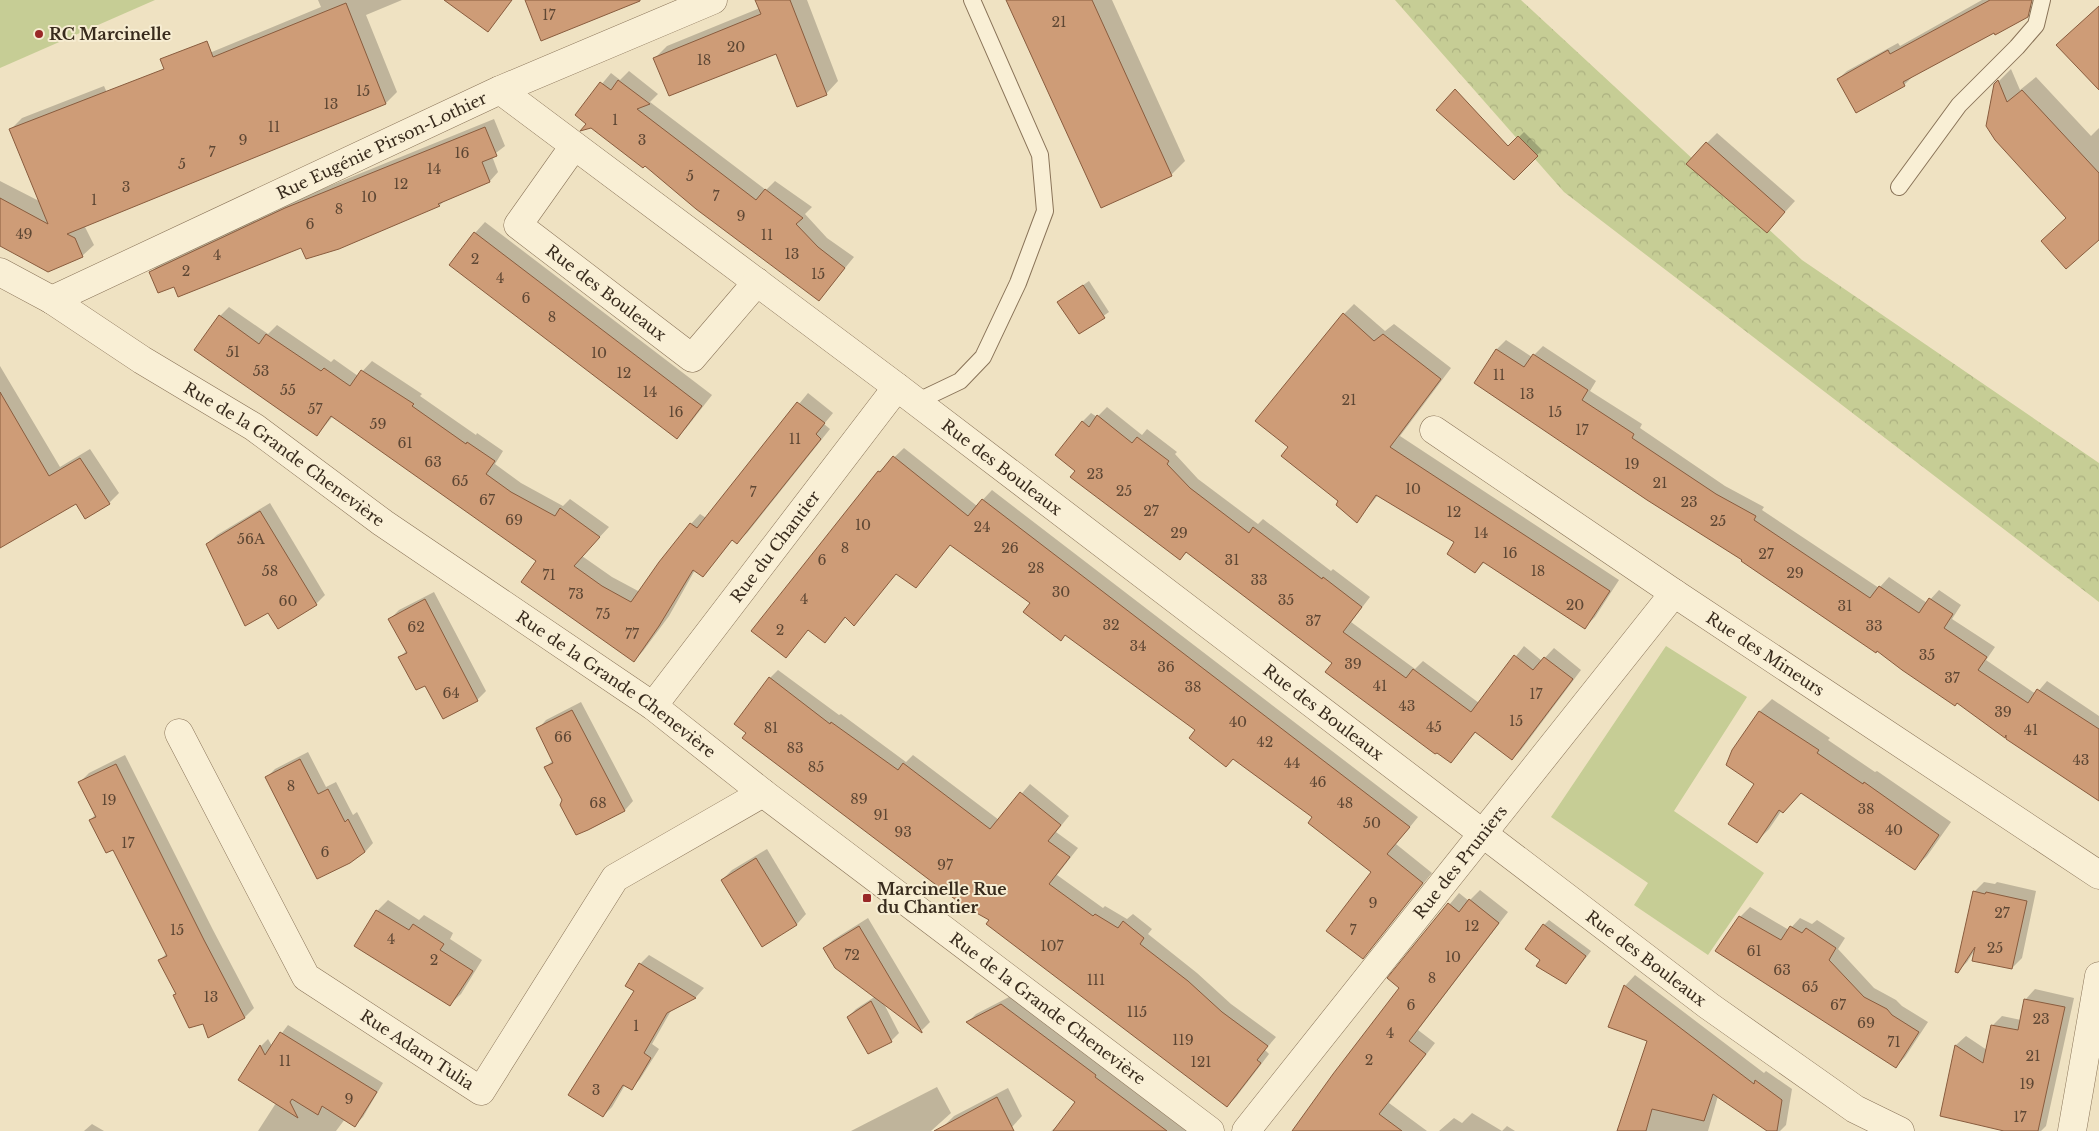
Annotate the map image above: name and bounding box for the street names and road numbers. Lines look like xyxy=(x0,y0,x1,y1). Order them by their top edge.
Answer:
street label: Rue Eugénie Pirson-Lothier xyxy=(273,87,490,203)
street label: Rue des Bouleaux xyxy=(542,240,671,345)
street label: Rue de la Grande Chenevière xyxy=(180,377,389,531)
street label: Rue des Bouleaux xyxy=(938,415,1067,520)
street label: Rue du Chantier xyxy=(726,486,824,606)
street label: Rue de la Grande Chenevière xyxy=(513,606,720,762)
street label: Rue des Mineurs xyxy=(1703,607,1828,700)
street label: Rue des Bouleaux xyxy=(1259,660,1388,764)
street label: Rue des Pruniers xyxy=(1409,801,1511,922)
street label: Rue des Bouleaux xyxy=(1582,906,1711,1011)
street label: Rue de la Grande Chenevière xyxy=(946,928,1150,1089)
street label: Rue Adam Tulia xyxy=(357,1005,478,1094)

